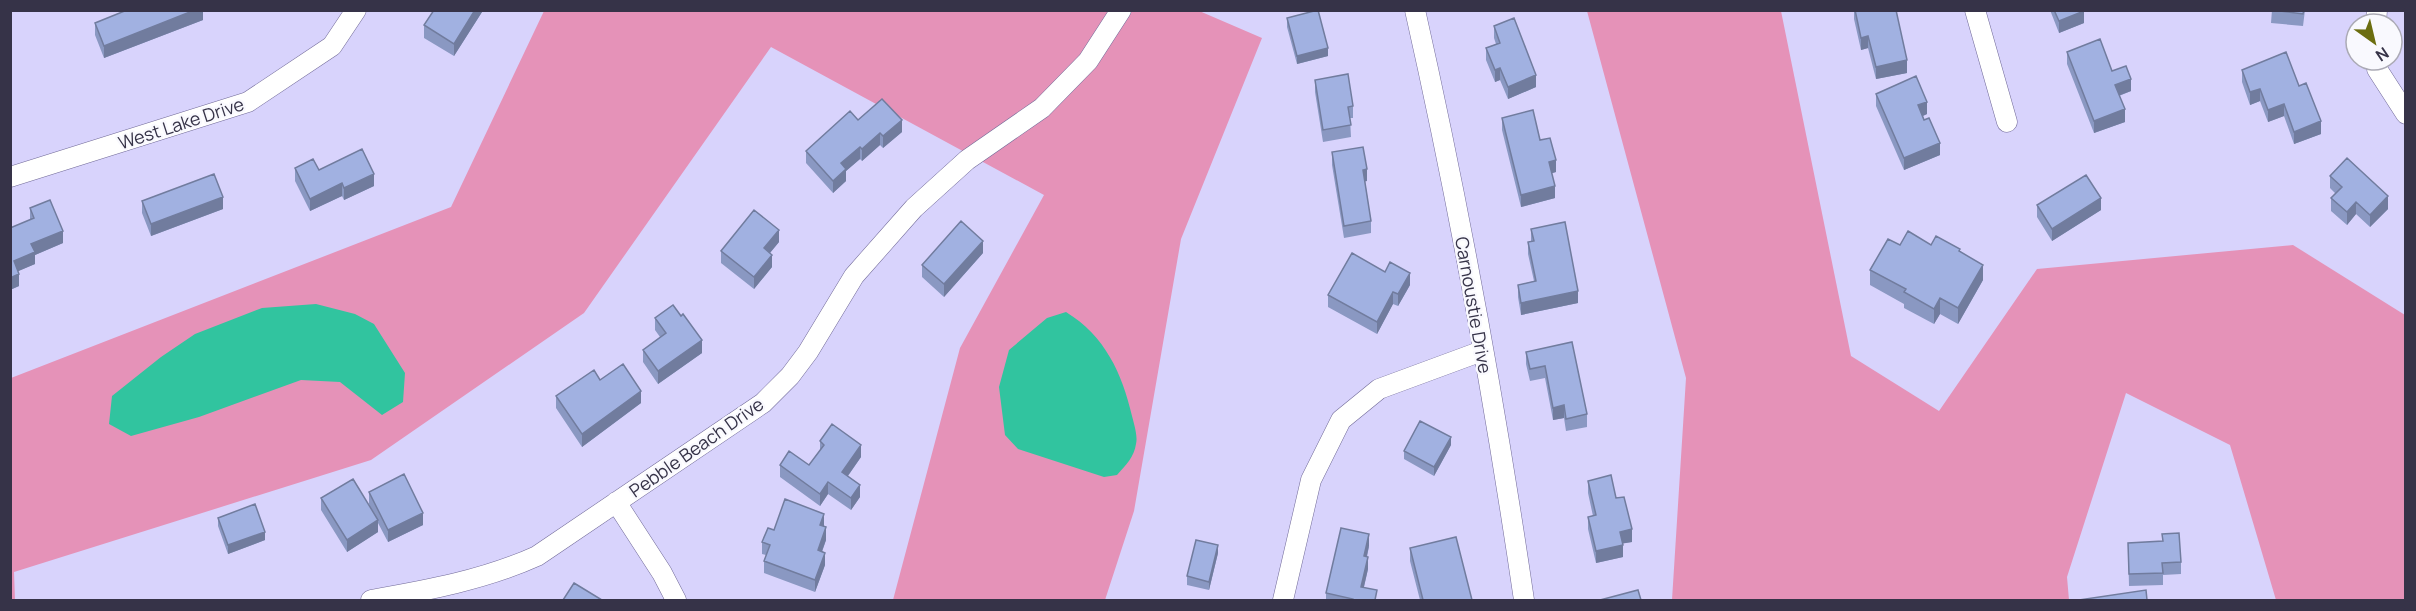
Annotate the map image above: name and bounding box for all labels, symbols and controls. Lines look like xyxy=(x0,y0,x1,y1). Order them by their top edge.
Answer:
north arrow xyxy=(2344,12,2404,72)
text: N xyxy=(2371,42,2393,67)
street label: West Lake Drive xyxy=(115,91,247,155)
street label: Carnoustie Drive xyxy=(1450,235,1498,375)
street label: Pebble Beach Drive xyxy=(624,392,768,502)

